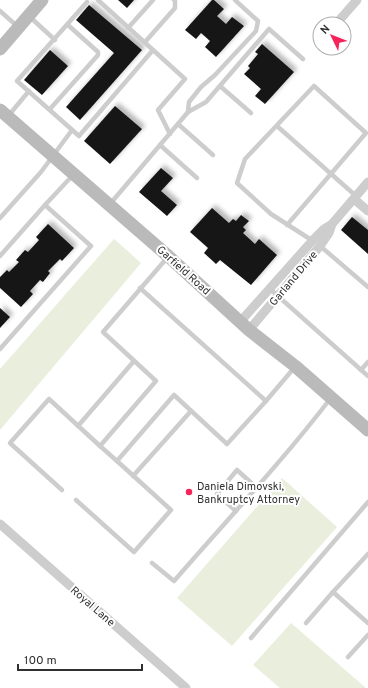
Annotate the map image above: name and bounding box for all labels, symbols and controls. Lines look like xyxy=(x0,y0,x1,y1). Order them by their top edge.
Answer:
north arrow xyxy=(312,16,352,56)
text: N xyxy=(318,22,333,38)
street label: Garfield Road xyxy=(154,243,213,298)
street label: Garland Drive xyxy=(267,248,321,309)
place label: Daniela Dimovski, Bankruptcy Attorney xyxy=(197,480,300,507)
marker: Daniela Dimovski, Bankruptcy Attorney xyxy=(184,487,194,497)
street label: Royal Lane xyxy=(67,584,117,630)
scale bar xyxy=(18,646,142,672)
text: 100 m xyxy=(24,653,57,669)

